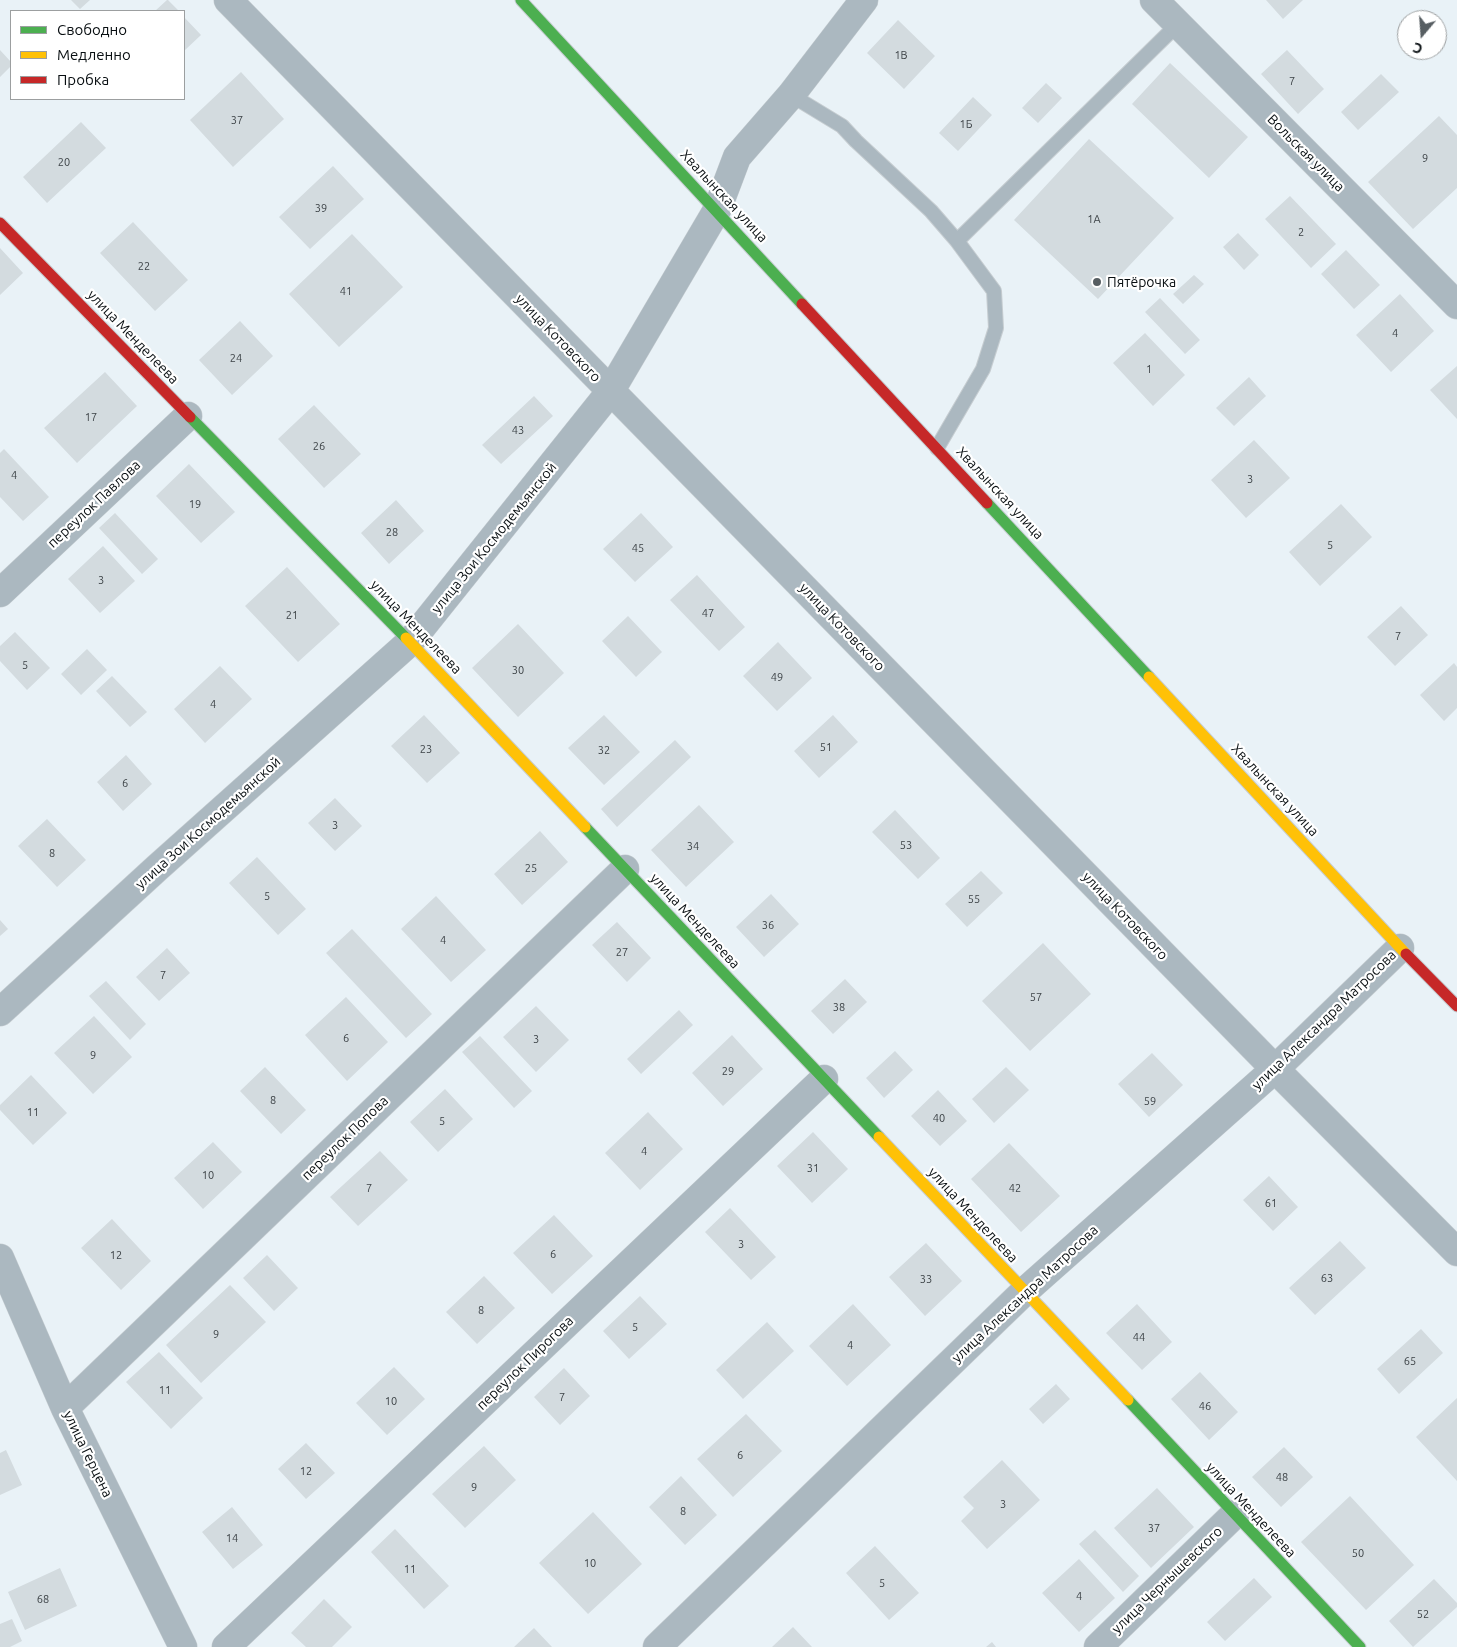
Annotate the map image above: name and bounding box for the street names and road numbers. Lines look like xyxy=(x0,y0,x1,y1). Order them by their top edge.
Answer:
street label: Вольская улица xyxy=(1264,111,1348,195)
street label: Хвалынская улица xyxy=(677,146,771,246)
street label: улица Менделеева xyxy=(84,287,182,387)
street label: улица Котовского xyxy=(512,291,604,385)
street label: Хвалынская улица xyxy=(953,443,1047,543)
street label: переулок Павлова xyxy=(44,457,144,551)
street label: улица Зои Космодемьянской xyxy=(428,459,560,617)
street label: улица Менделеева xyxy=(367,577,465,677)
street label: улица Котовского xyxy=(796,580,888,674)
street label: Хвалынская улица xyxy=(1228,740,1322,840)
street label: улица Зои Космодемьянской xyxy=(132,753,284,893)
street label: улица Котовского xyxy=(1079,869,1171,963)
street label: улица Менделеева xyxy=(647,870,743,972)
street label: улица Александра Матросова xyxy=(1248,947,1400,1093)
street label: переулок Попова xyxy=(298,1092,392,1184)
street label: улица Менделеева xyxy=(925,1164,1021,1266)
street label: улица Александра Матросова xyxy=(948,1222,1102,1366)
street label: переулок Пирогова xyxy=(473,1312,577,1414)
street label: улица Герцена xyxy=(60,1408,116,1500)
street label: улица Менделеева xyxy=(1203,1459,1299,1561)
street label: улица Чернышевского xyxy=(1108,1523,1226,1637)

